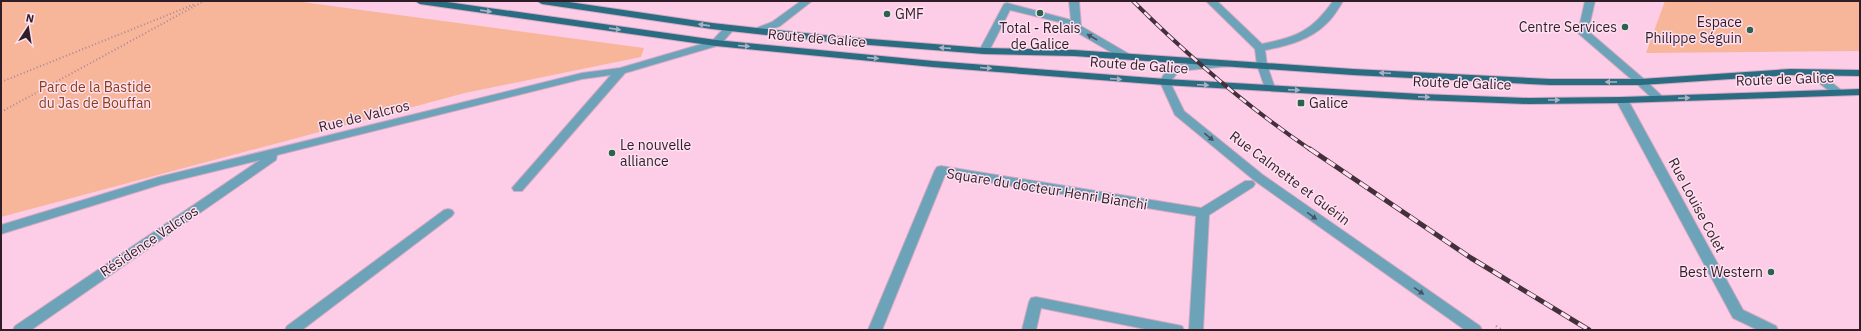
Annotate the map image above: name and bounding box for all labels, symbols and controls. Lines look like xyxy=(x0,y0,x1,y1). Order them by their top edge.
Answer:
place label: GMF xyxy=(895,5,924,23)
north arrow xyxy=(8,8,48,48)
one-way arrow xyxy=(480,8,492,14)
marker: Total - Relais de Galice xyxy=(1035,8,1045,18)
marker: GMF xyxy=(882,9,892,19)
text: N xyxy=(25,11,35,26)
place label: Espace Philippe Séguin xyxy=(1645,13,1742,47)
place label: Centre Services xyxy=(1519,18,1617,36)
place label: Total - Relais de Galice xyxy=(999,19,1081,53)
one-way arrow xyxy=(698,22,710,28)
marker: Centre Services xyxy=(1620,22,1630,32)
street label: Route de Galice xyxy=(767,25,867,51)
marker: Espace Philippe Séguin xyxy=(1745,25,1755,35)
one-way arrow xyxy=(609,26,621,32)
one-way arrow xyxy=(1086,33,1098,40)
one-way arrow xyxy=(738,43,750,49)
one-way arrow xyxy=(939,44,951,51)
street label: Route de Galice xyxy=(1089,53,1189,77)
one-way arrow xyxy=(867,55,879,62)
one-way arrow xyxy=(980,65,992,72)
street label: Route de Galice xyxy=(1735,68,1835,90)
one-way arrow xyxy=(1379,70,1391,77)
street label: Route de Galice xyxy=(1412,72,1512,94)
one-way arrow xyxy=(1110,76,1122,83)
park label: Parc de la Bastide du Jas de Bouffan xyxy=(39,78,152,112)
one-way arrow xyxy=(1604,79,1617,85)
one-way arrow xyxy=(1197,81,1209,88)
one-way arrow xyxy=(1288,87,1301,93)
place label: Galice xyxy=(1309,94,1348,112)
one-way arrow xyxy=(1418,94,1431,100)
one-way arrow xyxy=(1678,95,1691,101)
street label: Rue de Valcros xyxy=(317,96,412,136)
one-way arrow xyxy=(1548,97,1561,103)
marker: Galice xyxy=(1296,98,1306,108)
street label: Rue Calmette et Guérin xyxy=(1226,127,1354,229)
one-way arrow xyxy=(1204,133,1215,142)
place label: Le nouvelle alliance xyxy=(620,136,692,170)
marker: Le nouvelle alliance xyxy=(607,148,617,158)
street label: Rue Louise Colet xyxy=(1664,154,1730,256)
street label: Square du docteur Henri Bianchi xyxy=(945,164,1149,214)
street label: Résidence Valcros xyxy=(96,201,202,281)
one-way arrow xyxy=(1307,212,1318,220)
place label: Best Western xyxy=(1679,263,1763,281)
marker: Best Western xyxy=(1766,267,1776,277)
one-way arrow xyxy=(1413,287,1424,295)

